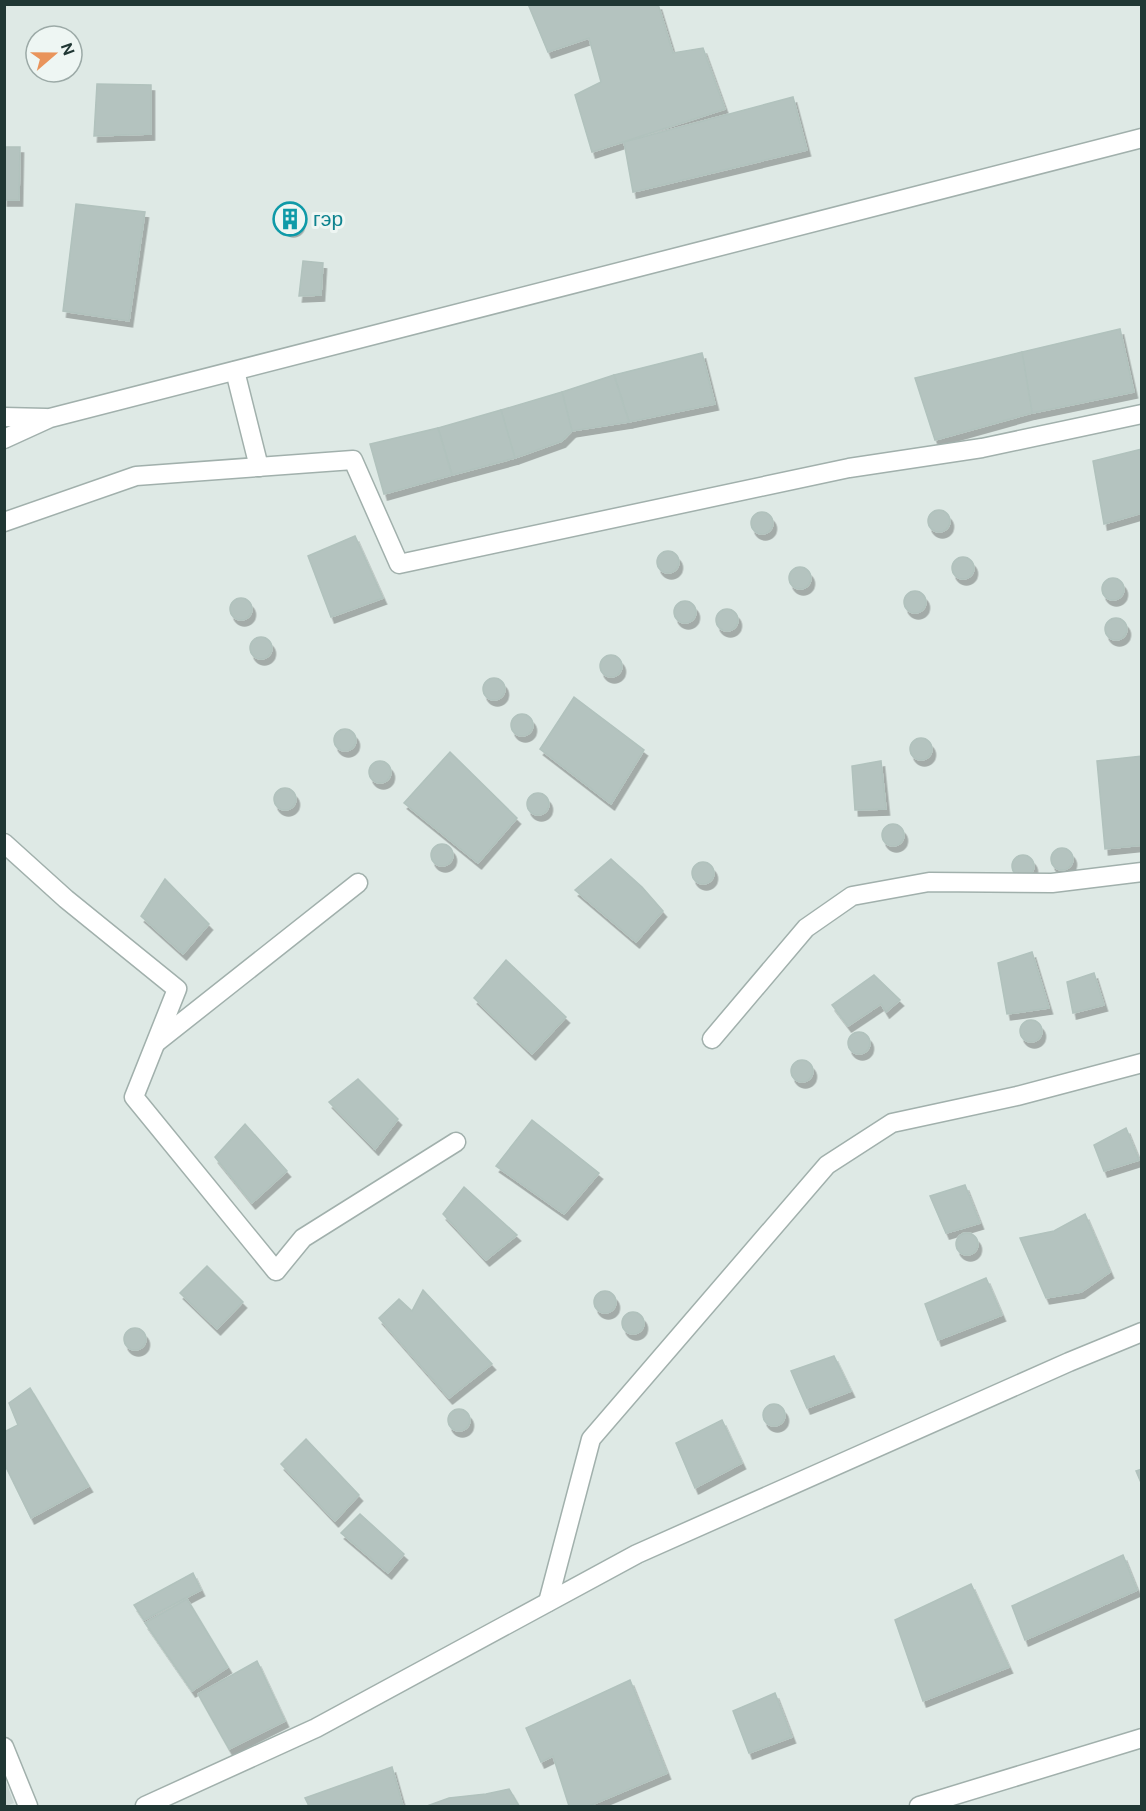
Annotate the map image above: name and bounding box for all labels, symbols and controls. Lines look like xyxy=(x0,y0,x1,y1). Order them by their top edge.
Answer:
north arrow xyxy=(24,24,84,84)
text: N xyxy=(56,40,79,58)
building icon: гэр xyxy=(272,201,308,237)
place label: гэр xyxy=(313,205,343,233)

